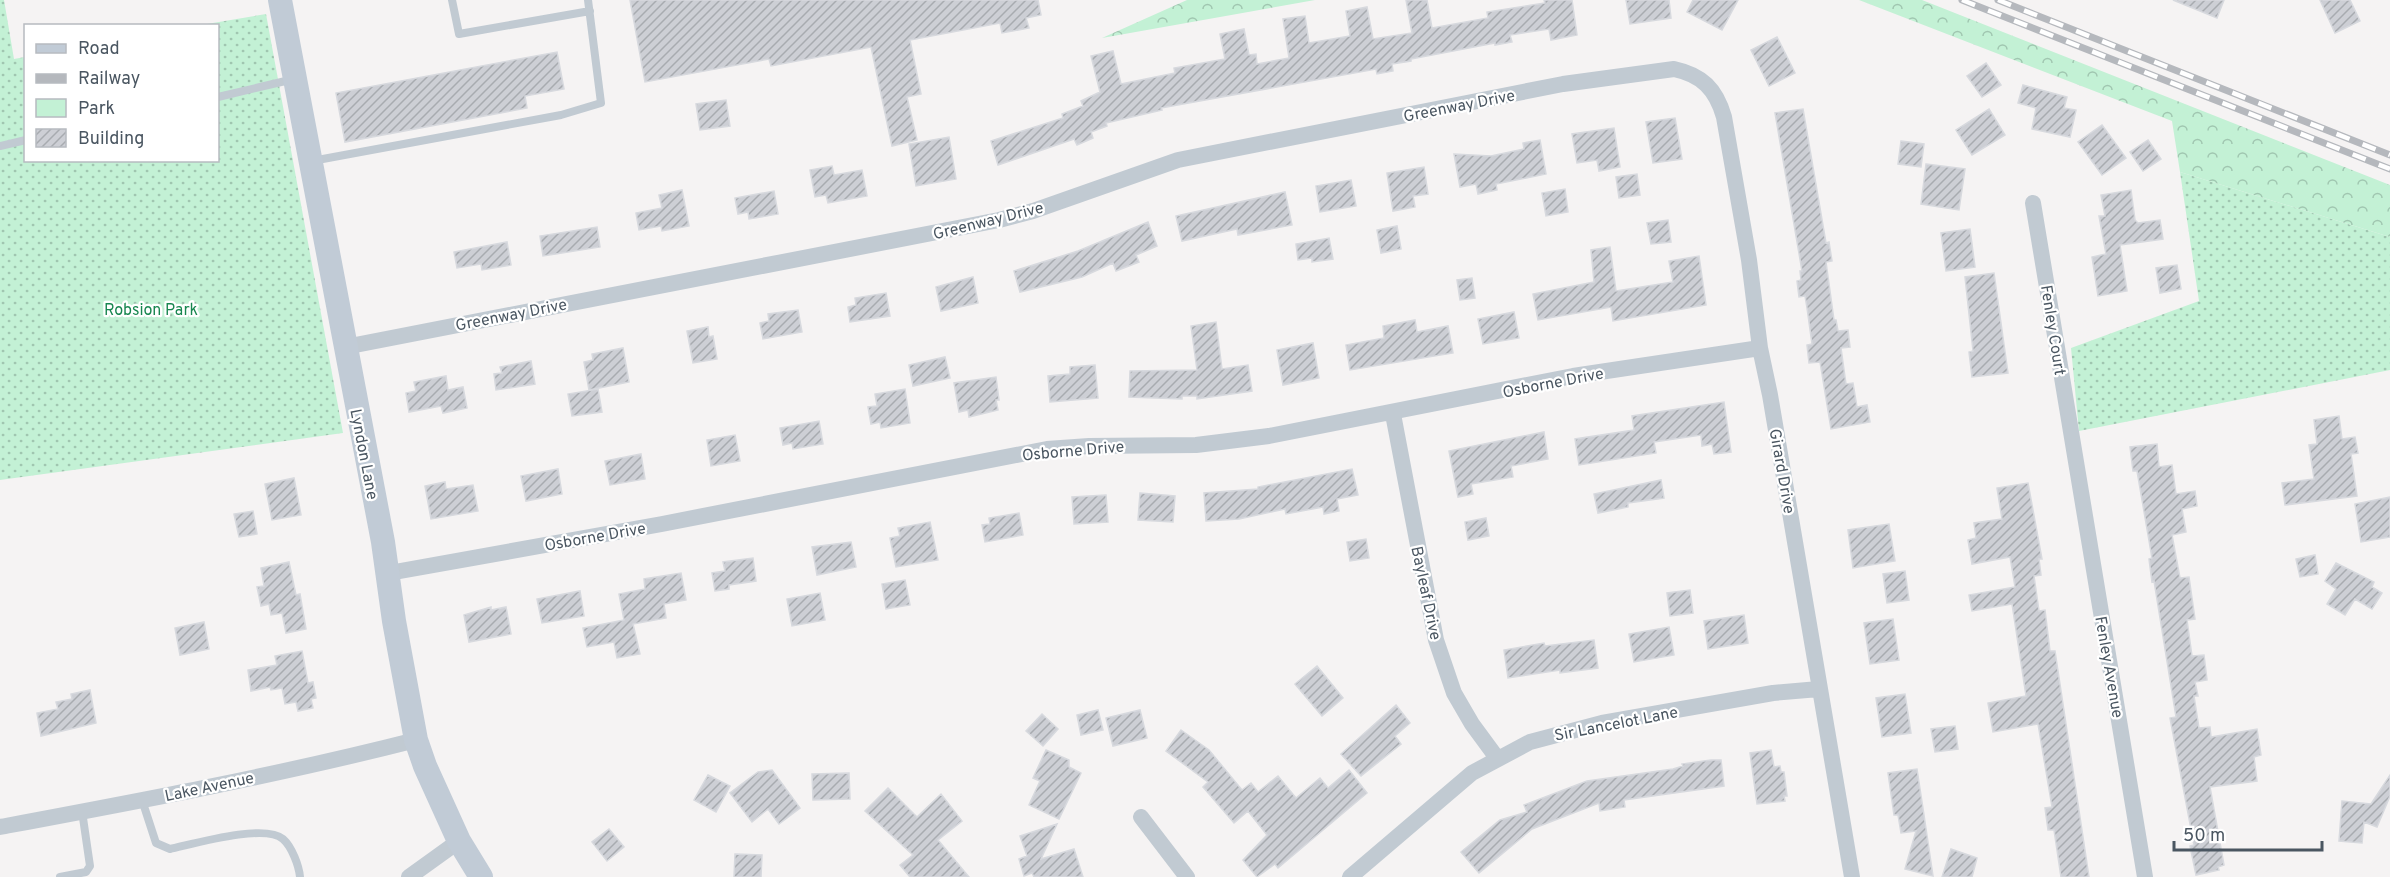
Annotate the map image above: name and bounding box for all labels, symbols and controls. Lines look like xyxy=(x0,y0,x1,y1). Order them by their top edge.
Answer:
legend xyxy=(24,24,219,162)
text: Road xyxy=(78,38,120,61)
text: Railway xyxy=(78,68,140,91)
street label: Greenway Drive xyxy=(1402,86,1517,128)
text: Park xyxy=(78,98,115,121)
text: Building xyxy=(78,128,144,151)
street label: Greenway Drive xyxy=(931,199,1046,245)
street label: Fenley Court xyxy=(2035,284,2069,377)
street label: Greenway Drive xyxy=(454,295,569,337)
park label: Robsion Park xyxy=(104,301,198,321)
street label: Osborne Drive xyxy=(1501,364,1606,404)
street label: Lyndon Lane xyxy=(344,407,382,502)
street label: Girard Drive xyxy=(1764,427,1798,515)
street label: Osborne Drive xyxy=(1021,438,1125,466)
street label: Osborne Drive xyxy=(543,519,648,557)
street label: Bayleaf Drive xyxy=(1405,545,1445,642)
street label: Fenley Avenue xyxy=(2089,615,2127,720)
street label: Sir Lancelot Lane xyxy=(1553,703,1680,747)
street label: Lake Avenue xyxy=(163,769,256,807)
scale bar xyxy=(2174,814,2322,852)
text: 50 m xyxy=(2183,825,2225,848)

